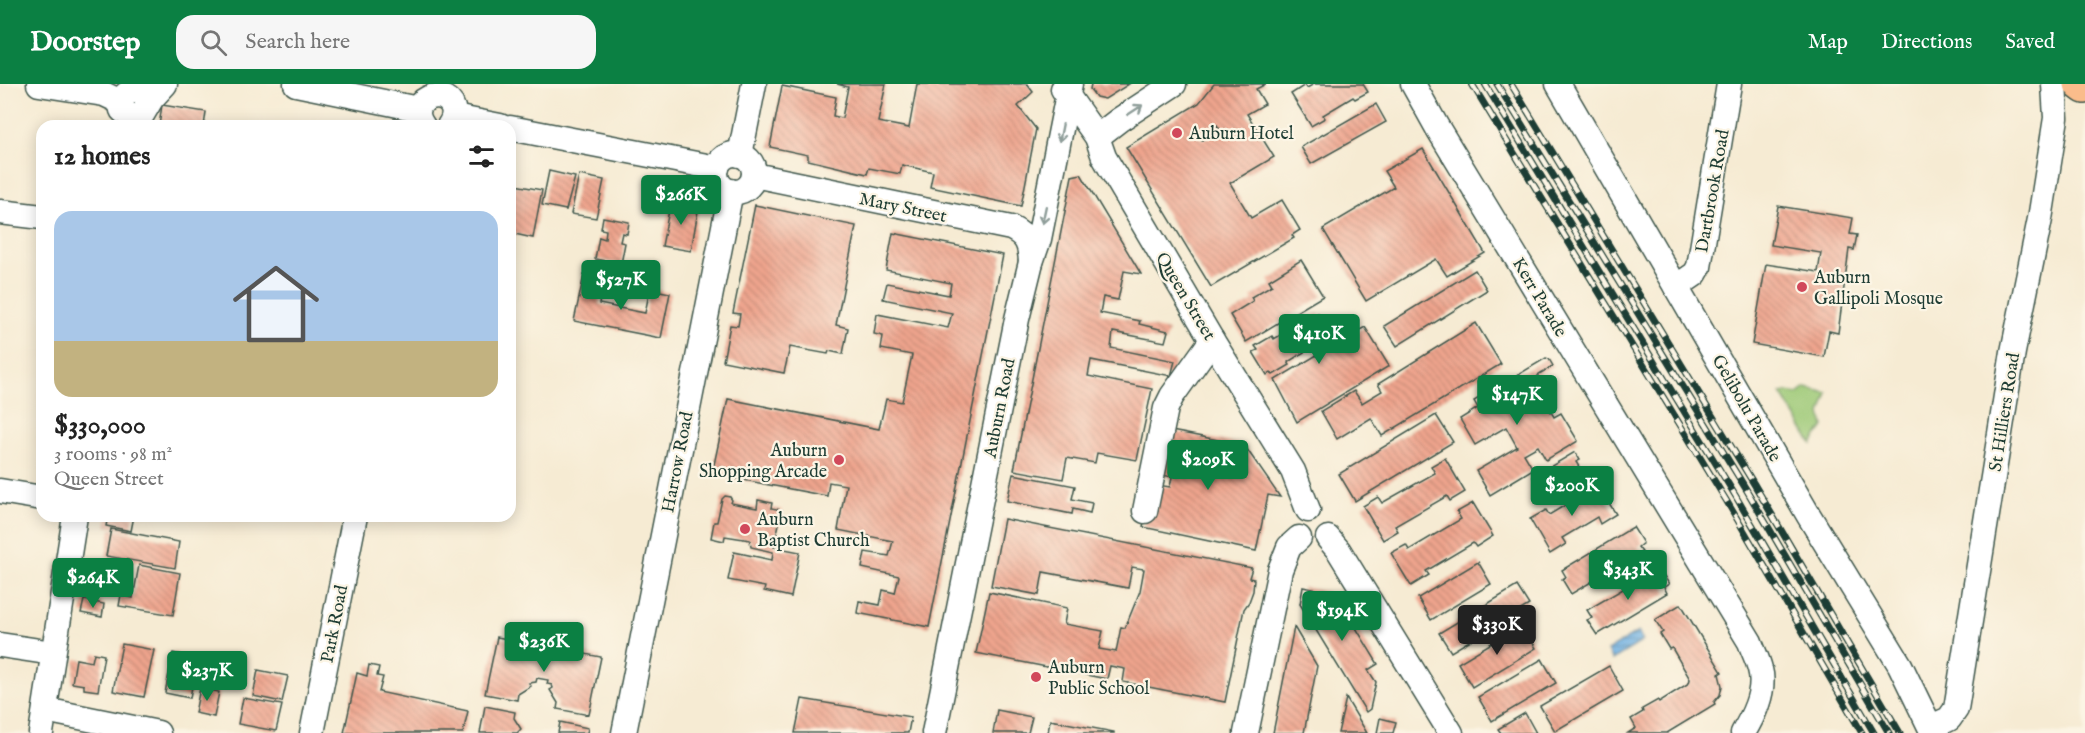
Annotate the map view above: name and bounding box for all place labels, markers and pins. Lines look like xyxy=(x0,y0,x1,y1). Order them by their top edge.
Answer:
place label: Auburn Hotel xyxy=(1188,123,1294,146)
marker: Auburn Hotel xyxy=(1170,126,1184,140)
pin: $266K xyxy=(639,175,723,226)
pin: $527K xyxy=(579,260,663,311)
place label: Auburn Gallipoli Mosque xyxy=(1813,267,1943,311)
marker: Auburn Gallipoli Mosque xyxy=(1795,280,1809,294)
pin: $410K xyxy=(1277,314,1361,365)
pin: $147K xyxy=(1475,375,1559,426)
place label: Auburn Shopping Arcade xyxy=(699,440,827,484)
pin: $209K xyxy=(1166,440,1250,491)
marker: Auburn Shopping Arcade xyxy=(832,453,846,467)
pin: $200K xyxy=(1530,466,1614,517)
place label: Auburn Baptist Church xyxy=(756,509,870,553)
marker: Auburn Baptist Church xyxy=(738,522,752,536)
pin: $343K xyxy=(1586,550,1670,601)
pin: $264K xyxy=(51,558,135,609)
pin: $194K xyxy=(1300,591,1384,642)
pin: $330K xyxy=(1455,605,1539,656)
pin: $236K xyxy=(502,622,586,673)
pin: $237K xyxy=(165,651,249,702)
place label: Auburn Public School xyxy=(1047,657,1149,701)
marker: Auburn Public School xyxy=(1029,670,1043,684)

